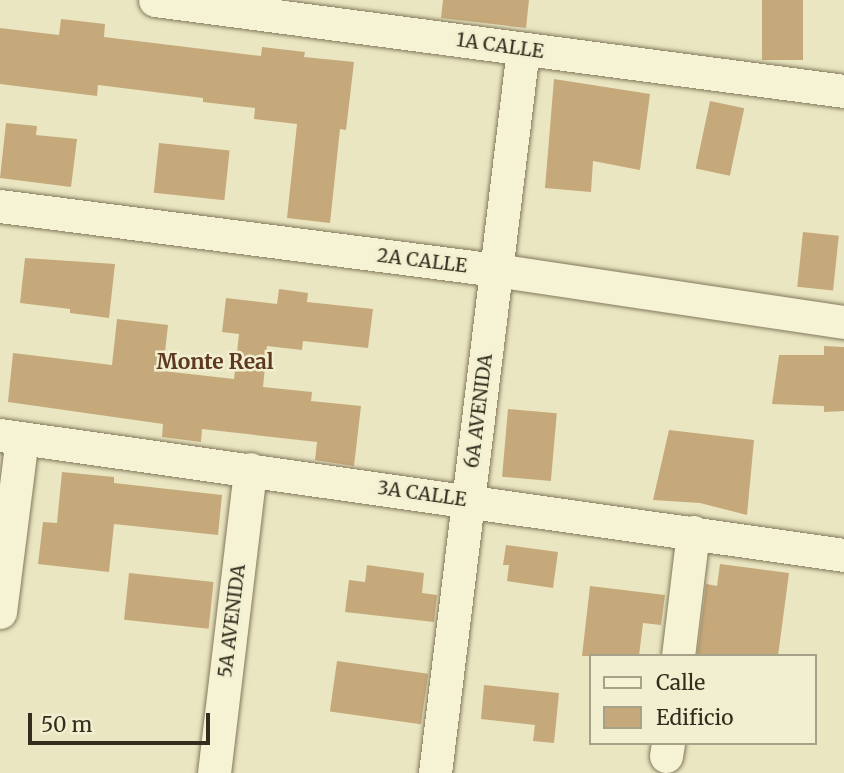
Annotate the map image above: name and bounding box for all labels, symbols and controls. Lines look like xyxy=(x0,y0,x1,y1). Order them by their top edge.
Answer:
street label: 1A CALLE xyxy=(455,29,545,63)
street label: 2A CALLE xyxy=(376,244,468,278)
district label: Monte Real xyxy=(156,349,274,375)
street label: 6A AVENIDA xyxy=(461,353,497,469)
street label: 3A CALLE xyxy=(376,476,468,512)
street label: 5A AVENIDA xyxy=(214,563,250,679)
legend xyxy=(588,654,816,745)
text: Calle xyxy=(656,669,705,696)
scale bar xyxy=(32,700,214,744)
text: Edificio xyxy=(656,704,733,731)
text: 50 m xyxy=(41,711,92,738)

